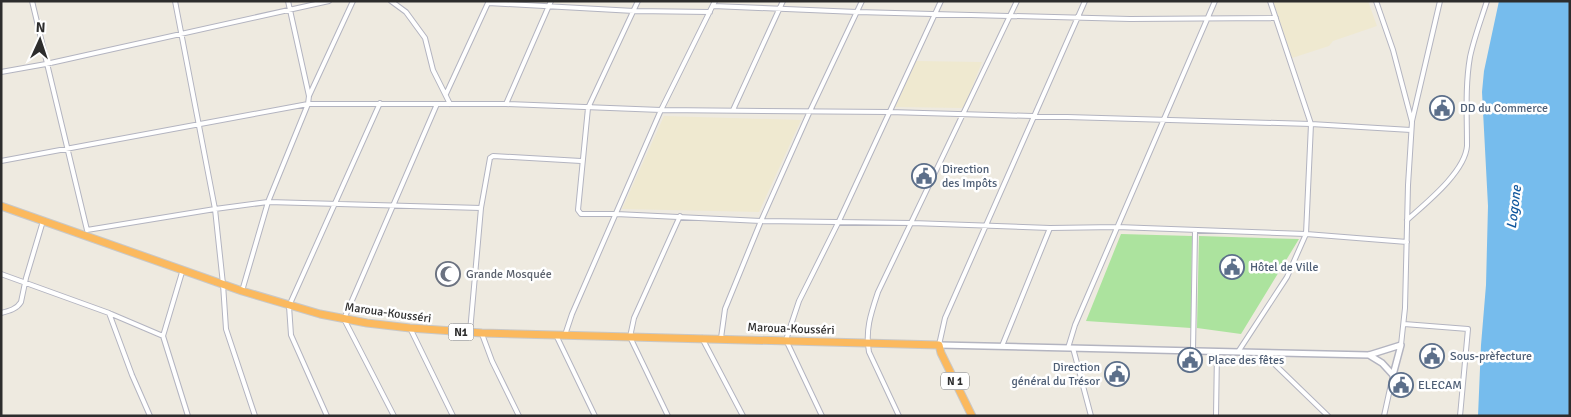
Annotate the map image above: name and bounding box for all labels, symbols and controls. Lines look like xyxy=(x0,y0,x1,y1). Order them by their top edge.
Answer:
north arrow xyxy=(15,15,65,65)
text: N xyxy=(35,19,46,36)
public building icon: DD du Commerce xyxy=(1429,95,1455,121)
place label: DD du Commerce xyxy=(1460,101,1548,116)
place label: Direction des Impôts xyxy=(942,162,997,191)
public building icon: Direction des Impôts xyxy=(911,163,937,189)
water label: Logone xyxy=(1503,183,1525,230)
public building icon: Hôtel de Ville xyxy=(1219,254,1245,280)
place label: Hôtel de Ville xyxy=(1250,260,1318,275)
mosque icon: Grande Mosquée xyxy=(435,261,461,287)
place label: Grande Mosquée xyxy=(466,267,552,282)
street label: Maroua-Kousséri xyxy=(344,300,432,326)
street label: Maroua-Kousséri xyxy=(747,320,835,338)
road number: N1 xyxy=(448,324,474,341)
public building icon: Sous-prèfecture xyxy=(1419,343,1445,369)
public building icon: Place des fêtes xyxy=(1177,347,1203,373)
place label: Sous-prèfecture xyxy=(1450,349,1532,364)
place label: Place des fêtes xyxy=(1208,353,1284,368)
place label: Direction général du Trésor xyxy=(1012,360,1101,389)
public building icon: Direction général du Trésor xyxy=(1104,361,1130,387)
road number: N 1 xyxy=(941,372,969,390)
public building icon: ELECAM xyxy=(1388,372,1414,398)
place label: ELECAM xyxy=(1418,378,1462,393)

